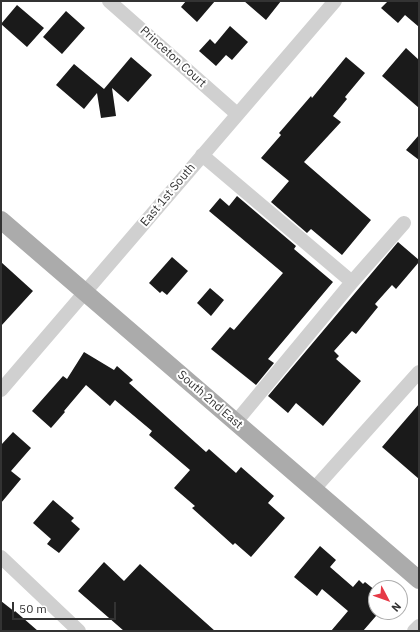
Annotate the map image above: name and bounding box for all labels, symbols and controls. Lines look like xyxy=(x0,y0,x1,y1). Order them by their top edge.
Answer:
street label: Princeton Court xyxy=(137,24,209,90)
street label: East 1st South xyxy=(137,161,199,229)
street label: South 2nd East xyxy=(175,368,245,432)
north arrow xyxy=(368,580,408,620)
scale bar xyxy=(14,594,118,620)
text: N xyxy=(388,600,404,615)
text: 50 m xyxy=(19,601,47,616)

